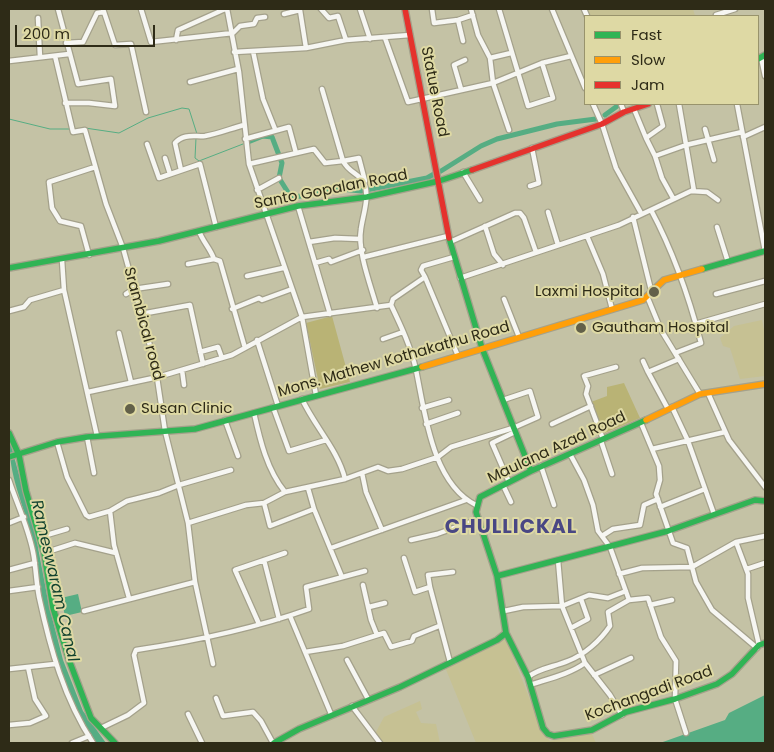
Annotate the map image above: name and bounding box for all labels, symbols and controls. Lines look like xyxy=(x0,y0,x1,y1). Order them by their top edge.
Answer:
scale bar xyxy=(18,15,158,47)
legend xyxy=(584,15,759,105)
text: 200 m xyxy=(23,23,70,44)
text: Fast xyxy=(631,24,662,45)
street label: Statue Road xyxy=(416,45,452,139)
text: Slow xyxy=(631,49,665,70)
text: Jam xyxy=(631,74,665,95)
street label: Santo Gopalan Road xyxy=(253,166,409,214)
street label: Srambical road xyxy=(119,266,167,382)
place label: Laxmi Hospital xyxy=(535,283,643,301)
marker: Laxmi Hospital xyxy=(647,285,661,299)
street label: Mons. Mathew Kothakathu Road xyxy=(276,318,512,402)
place label: Gautham Hospital xyxy=(592,319,729,337)
marker: Gautham Hospital xyxy=(574,321,588,335)
place label: Susan Clinic xyxy=(141,400,232,418)
marker: Susan Clinic xyxy=(123,402,137,416)
street label: Maulana Azad Road xyxy=(485,408,629,488)
water label: Rameswaram Canal xyxy=(26,498,82,664)
district label: CHULLICKAL xyxy=(444,516,578,540)
street label: Kochangadi Road xyxy=(583,663,715,725)

